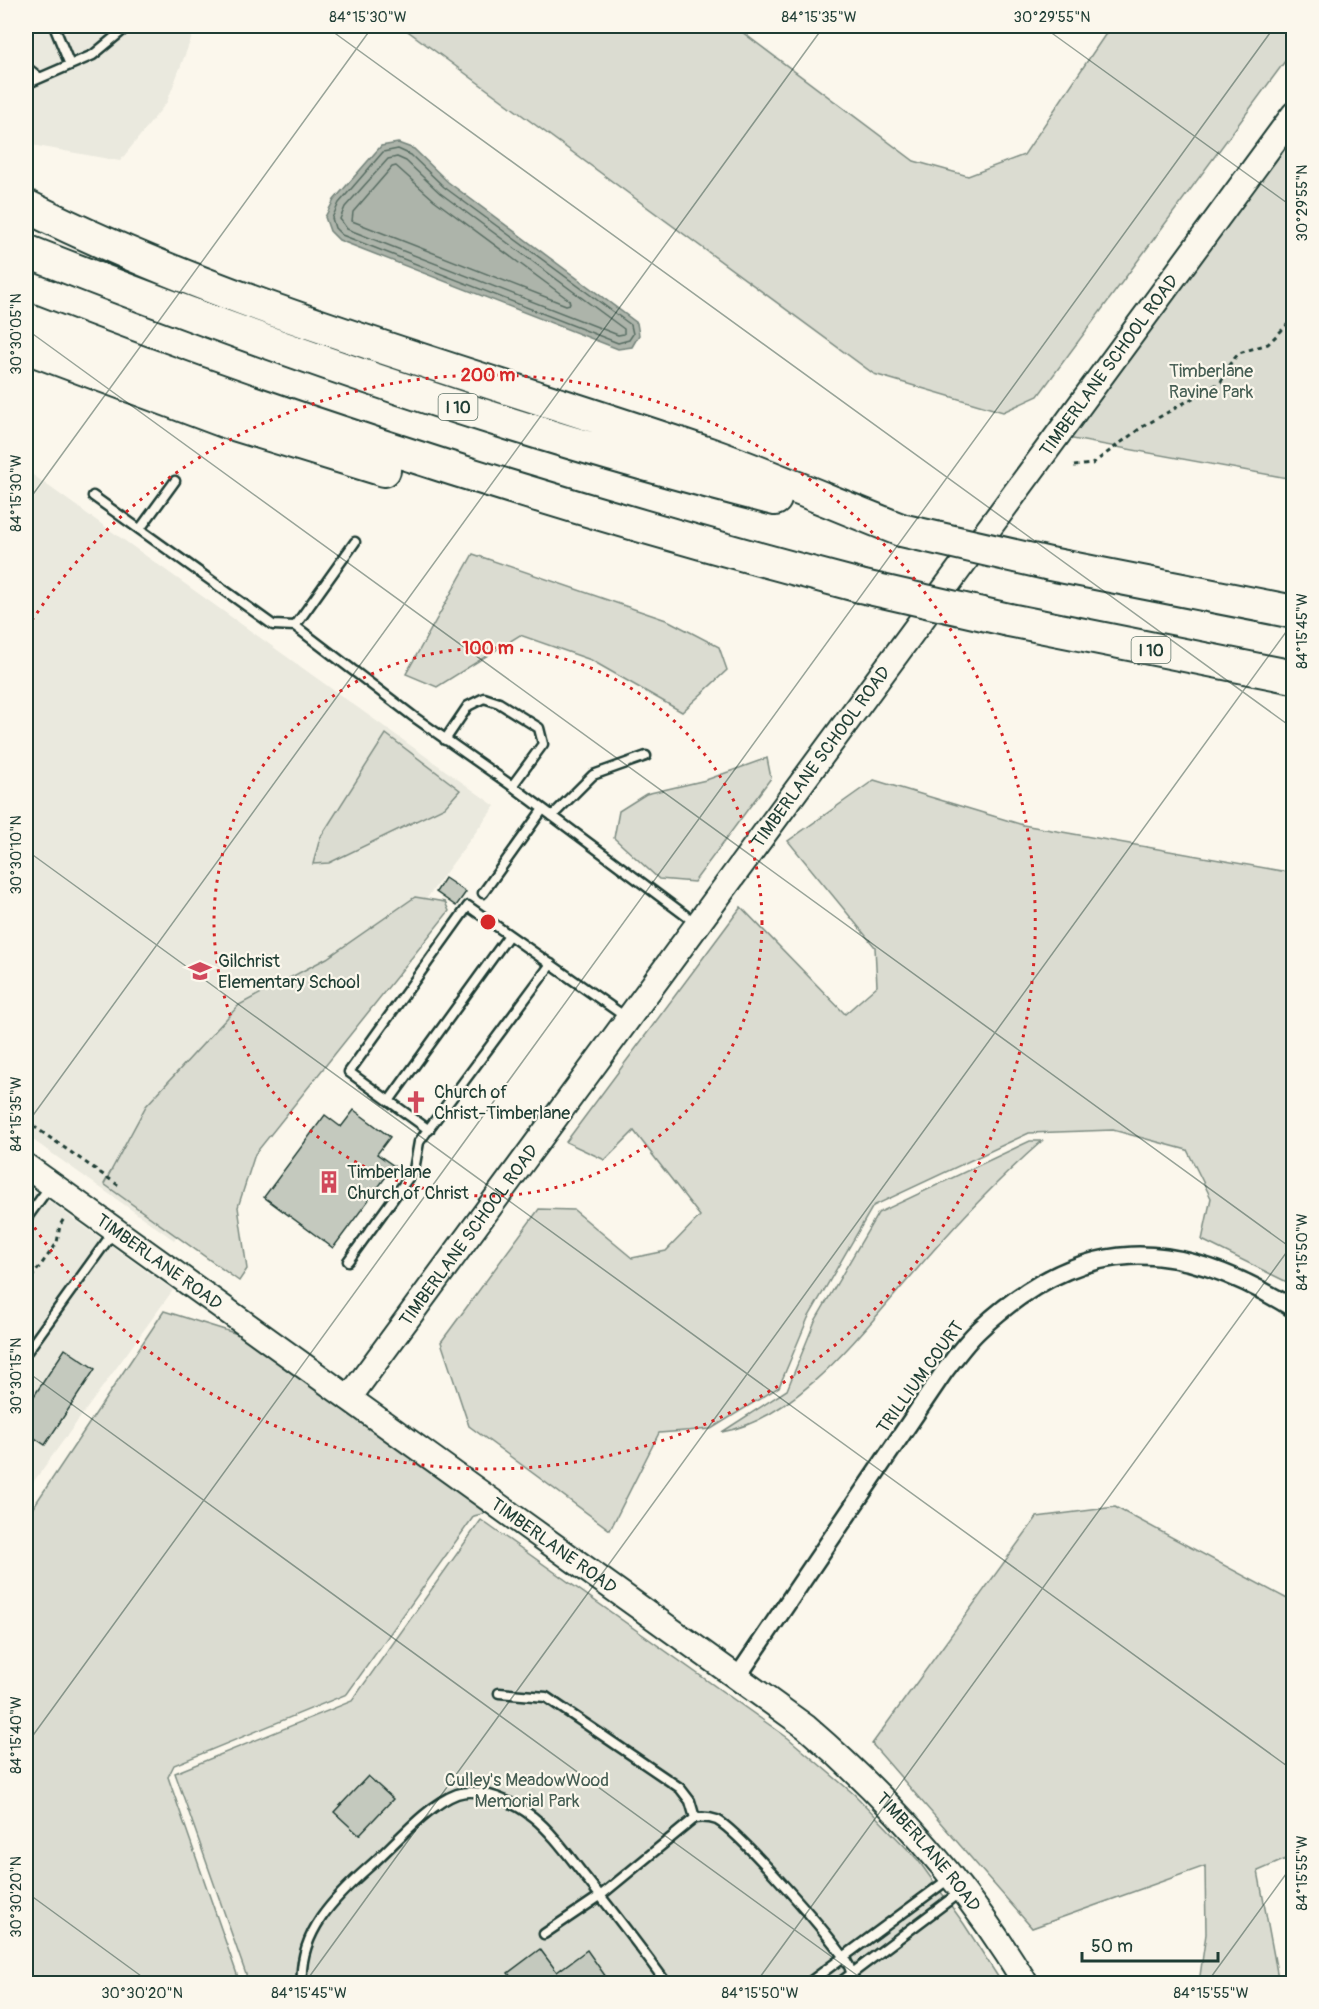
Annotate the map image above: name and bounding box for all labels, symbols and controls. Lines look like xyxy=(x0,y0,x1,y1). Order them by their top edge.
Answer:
text: 84°15'30"W xyxy=(329,8,407,27)
text: 84°15'35"W xyxy=(781,8,857,27)
text: 30°29'55"N xyxy=(1014,8,1090,27)
text: 30°29'55"N xyxy=(1293,165,1312,241)
street label: TIMBERLANE SCHOOL ROAD xyxy=(1035,270,1184,461)
text: 30°30'05"N xyxy=(7,293,26,375)
park label: Timberlane Ravine Park xyxy=(1169,360,1254,404)
text: 200 m xyxy=(461,364,515,387)
road number: I 10 xyxy=(438,394,478,420)
text: 84°15'30"W xyxy=(7,454,26,532)
text: 84°15'45"W xyxy=(1293,593,1312,669)
text: 100 m xyxy=(462,637,514,660)
road number: I 10 xyxy=(1132,637,1170,663)
street label: TIMBERLANE SCHOOL ROAD xyxy=(747,662,896,853)
text: 30°30'10"N xyxy=(7,815,26,895)
centre of rings xyxy=(478,912,498,932)
place label: Gilchrist Elementary School xyxy=(218,950,360,994)
school or university icon: Gilchrist Elementary School xyxy=(187,958,213,984)
text: 84°15'35"W xyxy=(7,1076,26,1152)
place label: Church of Christ-Timberlane xyxy=(434,1081,570,1125)
church icon: Church of Christ-Timberlane xyxy=(403,1089,429,1115)
street label: TIMBERLANE SCHOOL ROAD xyxy=(395,1140,544,1331)
place label: Timberlane Church of Christ xyxy=(347,1161,470,1205)
building icon: Timberlane Church of Christ xyxy=(316,1169,342,1195)
street label: TIMBERLANE ROAD xyxy=(91,1209,227,1315)
text: 84°15'50"W xyxy=(1293,1213,1312,1291)
street label: TRILLIUM COURT xyxy=(872,1316,969,1438)
text: 30°30'15"N xyxy=(7,1338,26,1415)
street label: TIMBERLANE ROAD xyxy=(486,1493,621,1599)
text: 84°15'40"W xyxy=(7,1696,26,1774)
park label: Culley's MeadowWood Memorial Park xyxy=(445,1769,609,1813)
street label: TIMBERLANE ROAD xyxy=(871,1788,985,1917)
text: 84°15'55"W xyxy=(1293,1835,1312,1910)
text: 30°30'20"N xyxy=(7,1856,26,1938)
scale bar xyxy=(1082,1925,1218,1963)
text: 50 m xyxy=(1091,1935,1133,1958)
text: 30°30'20"N xyxy=(101,1984,183,2003)
text: 84°15'45"W xyxy=(271,1984,347,2003)
text: 84°15'50"W xyxy=(721,1984,799,2003)
text: 84°15'55"W xyxy=(1174,1984,1249,2003)

